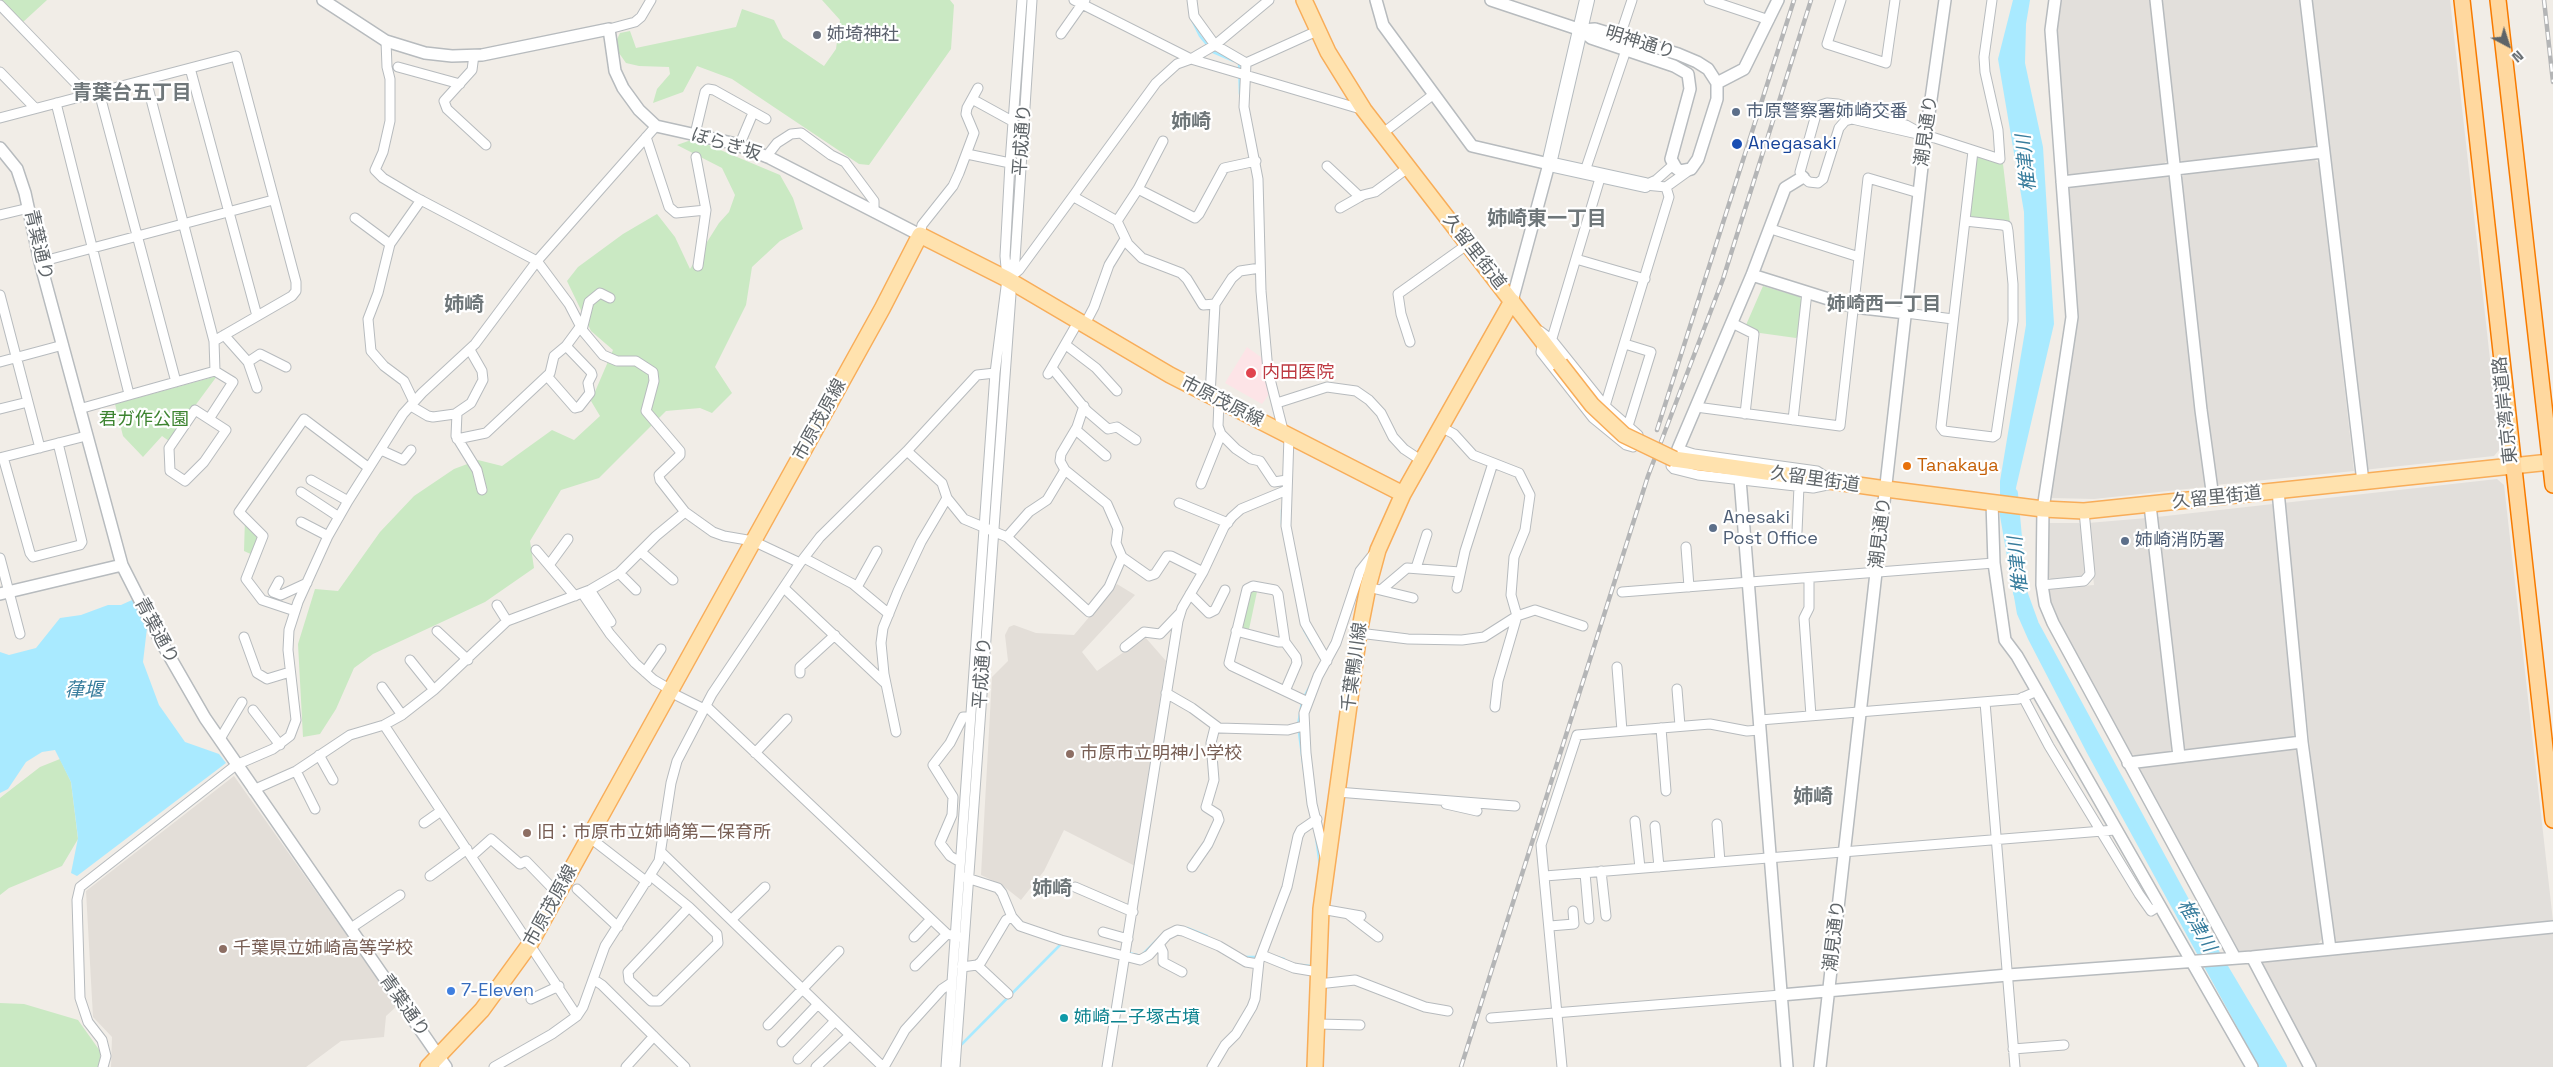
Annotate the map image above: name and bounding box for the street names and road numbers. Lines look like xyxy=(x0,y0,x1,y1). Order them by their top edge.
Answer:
street label: 明神通り xyxy=(1602,22,1678,64)
street label: 潮見通り xyxy=(1911,94,1943,168)
street label: 平成通り xyxy=(1010,103,1036,177)
street label: ぼらぎ坂 xyxy=(688,124,764,166)
street label: 青葉通り xyxy=(19,207,57,283)
street label: 久留里街道 xyxy=(1438,210,1510,294)
street label: 東京湾岸道路 xyxy=(2490,355,2522,465)
street label: 市原茂原線 xyxy=(1177,372,1267,432)
street label: 市原茂原線 xyxy=(789,375,851,465)
street label: 久留里街道 xyxy=(1769,463,1861,497)
street label: 久留里街道 xyxy=(2171,483,2263,513)
street label: 潮見通り xyxy=(1866,496,1896,570)
street label: 青葉通り xyxy=(130,594,182,668)
street label: 千葉鴨川線 xyxy=(1338,621,1372,713)
street label: 平成通り xyxy=(970,636,996,710)
street label: 市原茂原線 xyxy=(520,861,582,951)
street label: 潮見通り xyxy=(1820,899,1850,973)
street label: 青葉通り xyxy=(375,970,433,1042)

